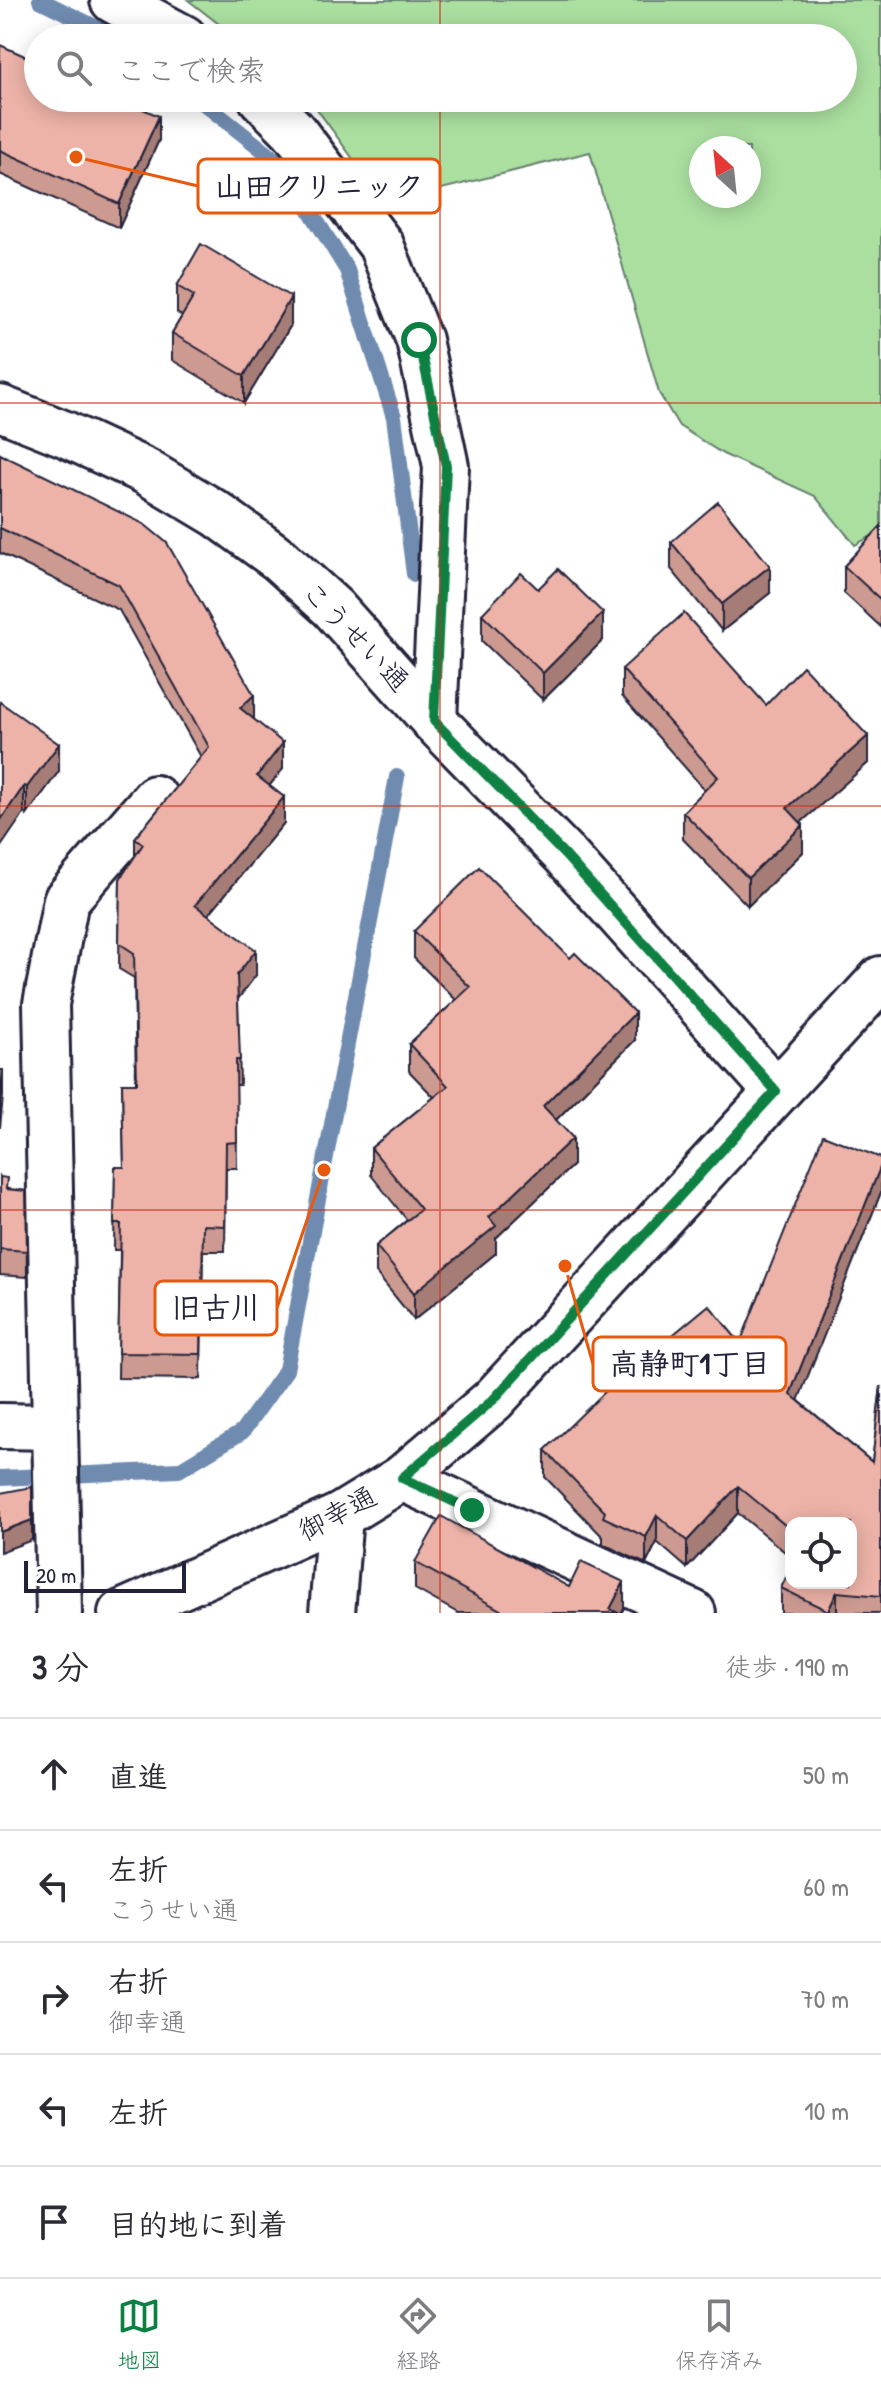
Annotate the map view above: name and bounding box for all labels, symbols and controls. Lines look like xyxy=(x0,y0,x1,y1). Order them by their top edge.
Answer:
search box xyxy=(24,24,857,112)
icon: search xyxy=(52,46,96,90)
text: ここで検索 xyxy=(116,50,266,90)
north arrow xyxy=(689,136,761,208)
callout: 山田クリニック xyxy=(198,159,440,213)
text: 山田クリニック xyxy=(214,166,424,206)
route start xyxy=(401,322,437,358)
street label: こうせい通 xyxy=(294,572,418,700)
callout: 旧古川 xyxy=(155,1281,277,1335)
text: 旧古川 xyxy=(171,1287,261,1327)
callout: 高静町1丁目 xyxy=(593,1337,786,1391)
text: 高静町1丁目 xyxy=(610,1343,770,1383)
street label: 御幸通 xyxy=(291,1477,383,1549)
route end xyxy=(454,1492,490,1528)
map controls xyxy=(785,1517,857,1589)
button: locate xyxy=(785,1517,857,1589)
scale bar xyxy=(24,1557,186,1593)
text: 20 m xyxy=(36,1560,76,1590)
text: 3 分 xyxy=(32,1644,89,1690)
text: 徒歩 · 190 m xyxy=(726,1649,849,1684)
icon: ahead xyxy=(32,1752,76,1796)
text: 直進 xyxy=(108,1756,168,1796)
text: 50 m xyxy=(803,1757,849,1792)
text: 左折 xyxy=(108,1849,168,1889)
icon: left xyxy=(32,1864,76,1908)
text: 60 m xyxy=(803,1869,849,1904)
text: こうせい通 xyxy=(108,1892,238,1927)
text: 右折 xyxy=(108,1961,168,2001)
icon: right xyxy=(32,1976,76,2020)
text: 70 m xyxy=(801,1981,849,2016)
text: 御幸通 xyxy=(108,2004,186,2039)
icon: left xyxy=(32,2088,76,2132)
text: 左折 xyxy=(108,2092,168,2132)
text: 10 m xyxy=(804,2093,849,2128)
icon: arrive xyxy=(32,2200,76,2244)
text: 目的地に到着 xyxy=(108,2204,288,2244)
tab: 地図 xyxy=(117,2294,162,2375)
tab: 経路 xyxy=(396,2294,441,2375)
tab: 保存済み xyxy=(675,2294,764,2375)

